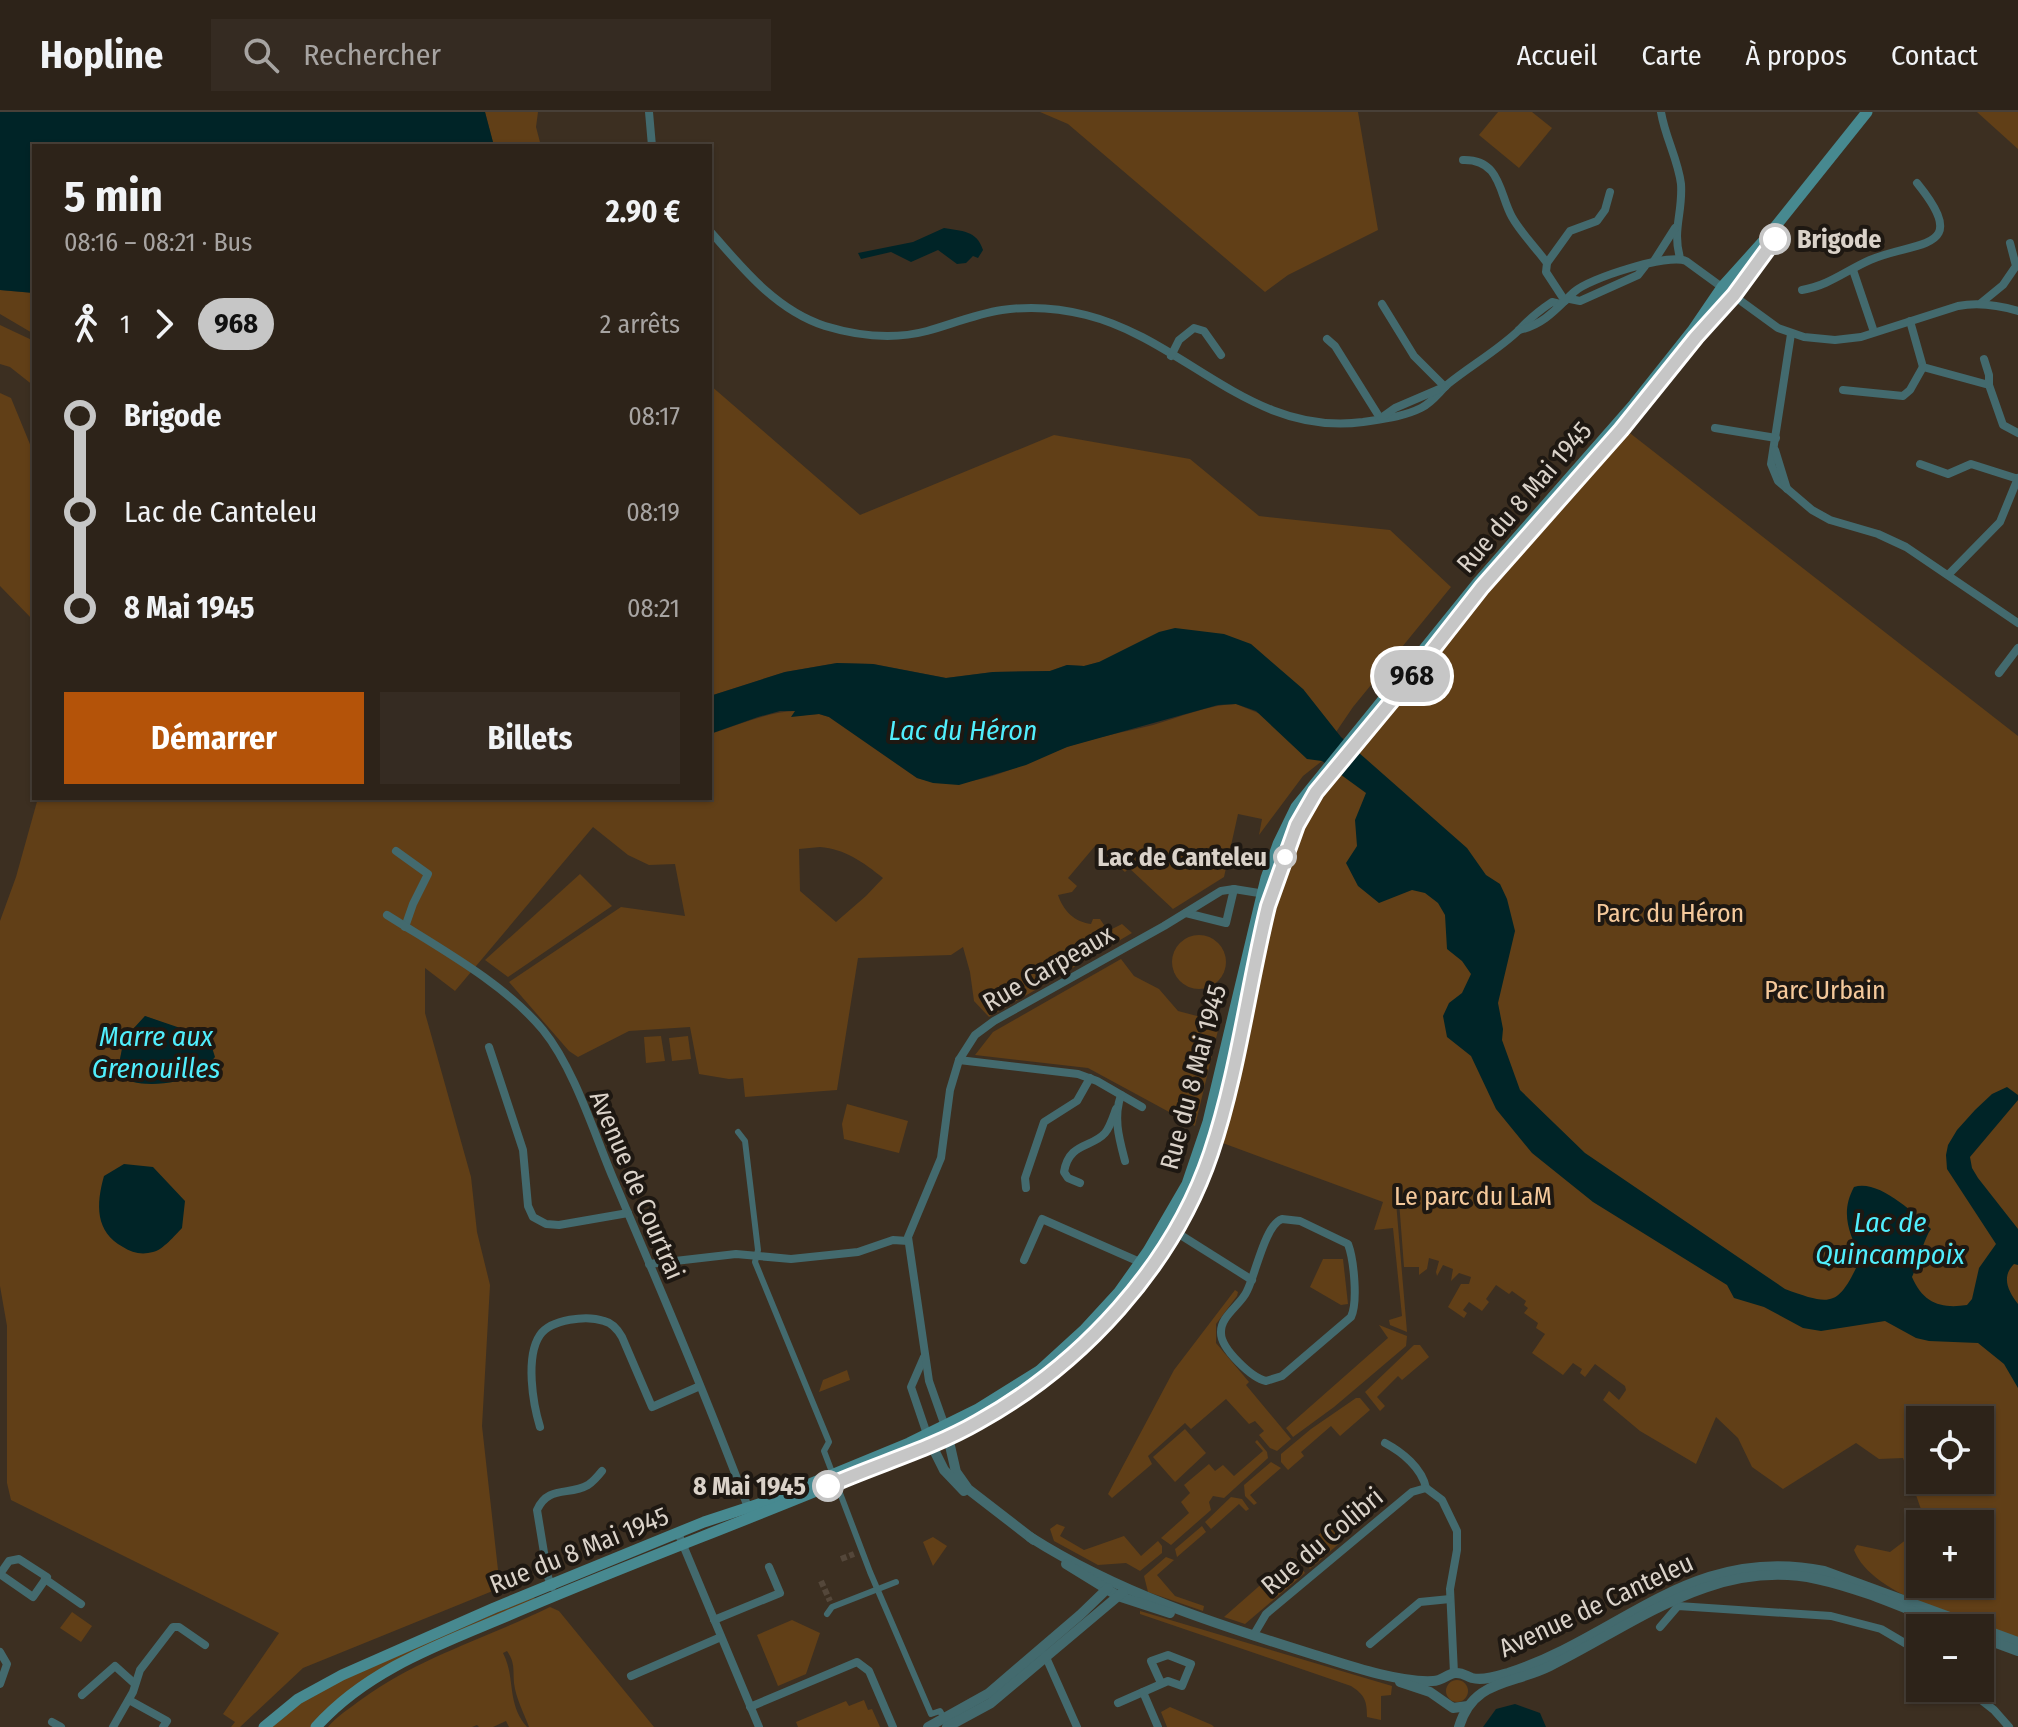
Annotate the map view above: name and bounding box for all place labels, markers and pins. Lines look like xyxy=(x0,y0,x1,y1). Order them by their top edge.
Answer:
marker: Brigode xyxy=(1760,224,1790,254)
place label: Brigode xyxy=(1797,224,1881,255)
place label: Lac de Canteleu xyxy=(1097,842,1267,873)
marker: Lac de Canteleu xyxy=(1274,846,1296,868)
place label: 8 Mai 1945 xyxy=(693,1471,806,1502)
marker: 8 Mai 1945 xyxy=(813,1471,843,1501)

